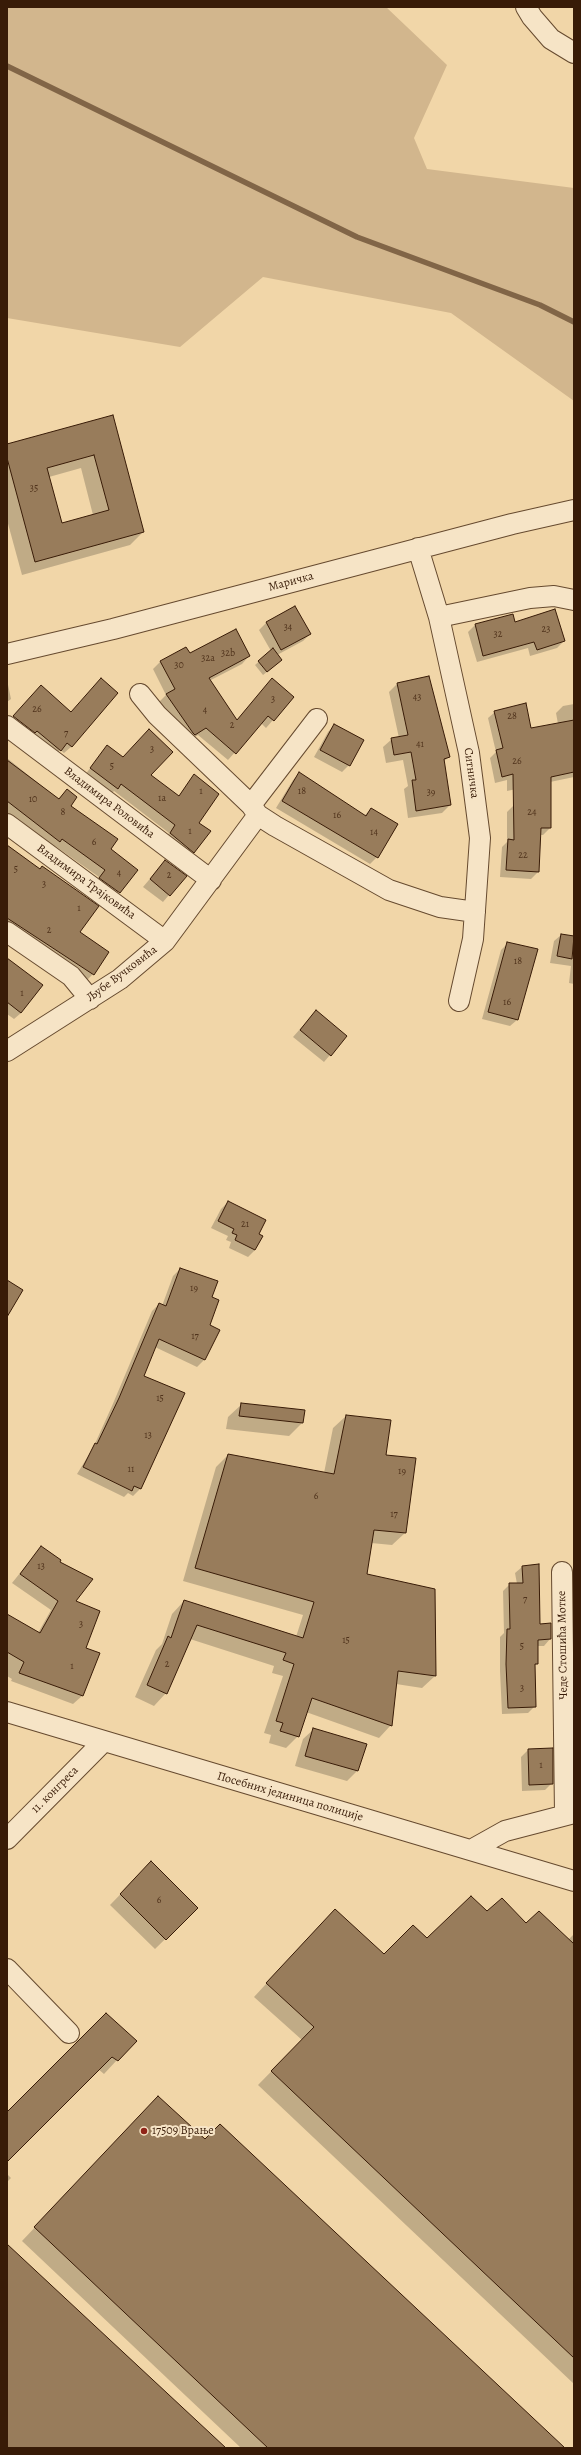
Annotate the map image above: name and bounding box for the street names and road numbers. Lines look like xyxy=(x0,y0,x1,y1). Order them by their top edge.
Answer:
street label: Маричка xyxy=(267,569,315,595)
street label: Ситничка xyxy=(460,747,482,799)
street label: Владимира Роловића xyxy=(61,764,157,842)
street label: Владимира Трајковића xyxy=(34,841,138,923)
street label: Љубе Вучковића xyxy=(84,943,160,1005)
street label: Чеде Стошића Мотке xyxy=(555,1590,571,1700)
street label: 11. конгреса xyxy=(28,1763,82,1817)
street label: Посебних јединица полиције xyxy=(215,1769,365,1825)

